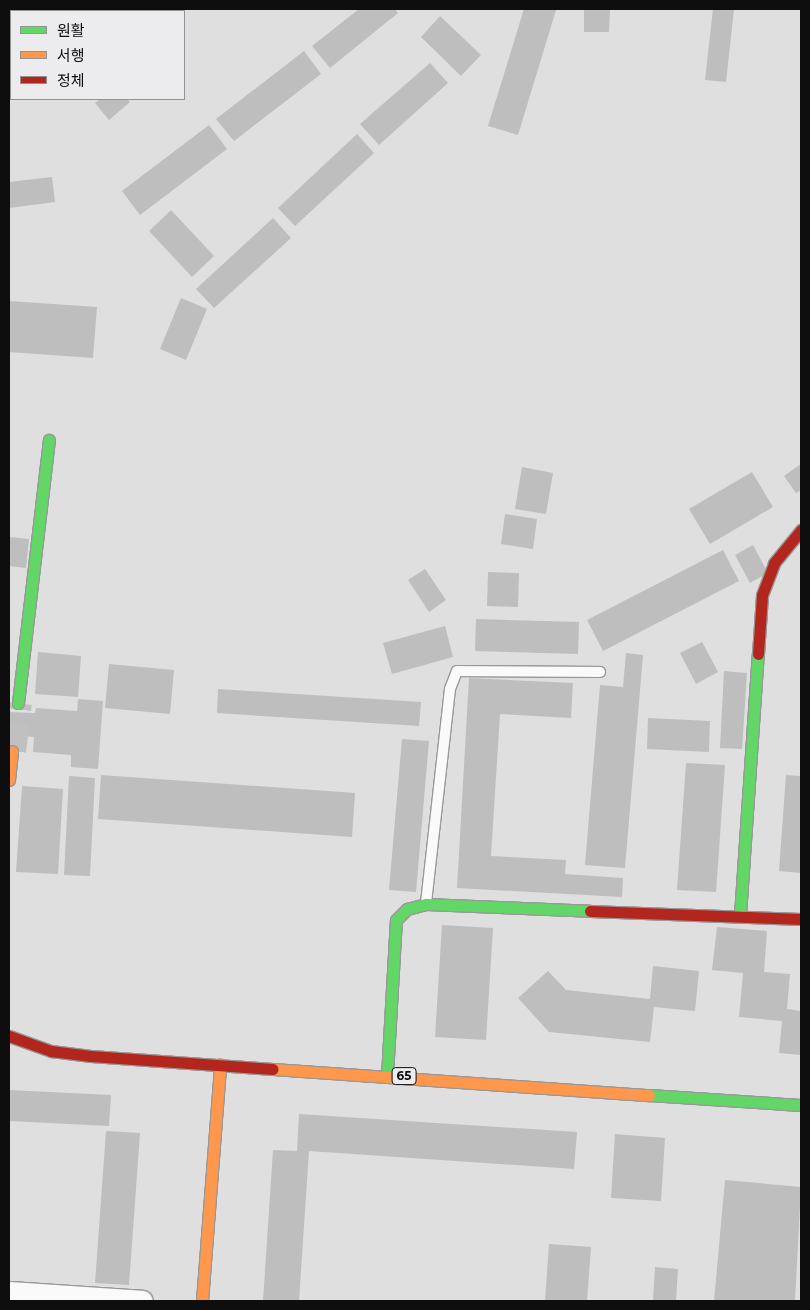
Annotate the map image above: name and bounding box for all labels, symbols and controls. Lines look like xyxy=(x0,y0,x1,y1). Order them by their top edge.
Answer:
legend xyxy=(10,10,185,100)
text: 원활 xyxy=(57,21,85,40)
text: 서행 xyxy=(57,46,85,65)
text: 정체 xyxy=(57,71,85,90)
road number: 65 xyxy=(392,1066,416,1086)

